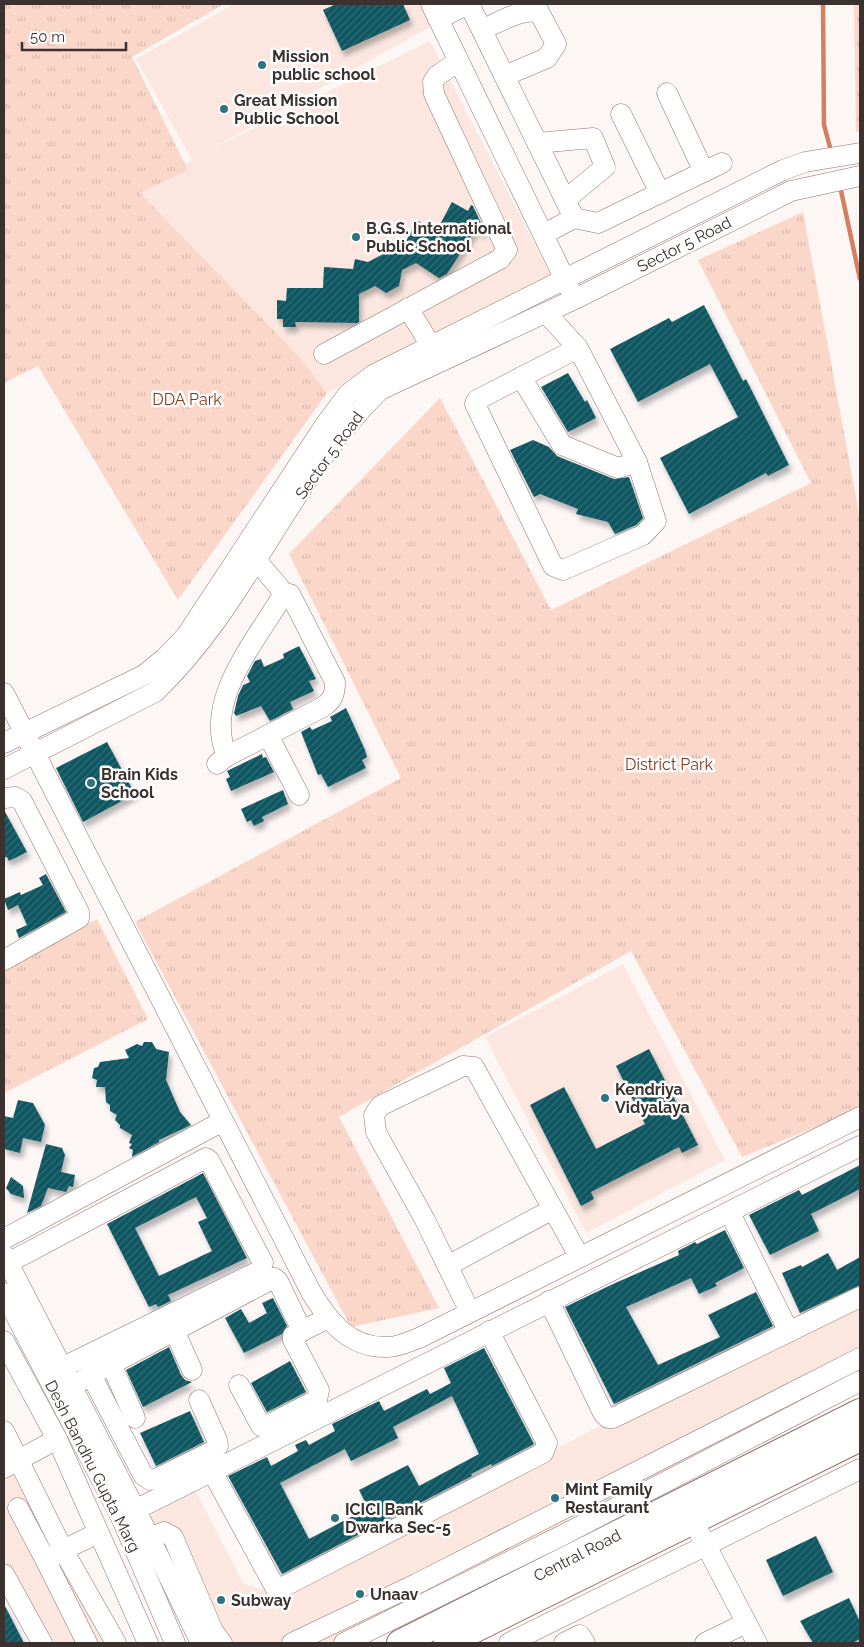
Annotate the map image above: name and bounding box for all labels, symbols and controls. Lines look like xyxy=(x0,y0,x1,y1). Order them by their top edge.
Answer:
scale bar xyxy=(22,20,126,52)
text: 50 m xyxy=(30,28,65,46)
place label: Mission public school xyxy=(272,47,376,84)
marker: Mission public school xyxy=(256,59,268,71)
place label: Great Mission Public School xyxy=(234,91,340,128)
marker: Great Mission Public School xyxy=(218,103,230,115)
street label: Sector 5 Road xyxy=(634,213,735,276)
place label: B.G.S. International Public School xyxy=(366,219,512,256)
marker: B.G.S. International Public School xyxy=(350,231,362,243)
park label: DDA Park xyxy=(152,390,222,409)
street label: Sector 5 Road xyxy=(291,408,367,503)
park label: District Park xyxy=(625,755,714,774)
place label: Brain Kids School xyxy=(101,765,178,802)
marker: Brain Kids School xyxy=(85,777,97,789)
place label: Kendriya Vidyalaya xyxy=(615,1080,690,1117)
marker: Kendriya Vidyalaya xyxy=(599,1092,611,1104)
street label: Desh Bandhu Gupta Marg xyxy=(41,1377,144,1555)
place label: Mint Family Restaurant xyxy=(565,1480,653,1517)
marker: Mint Family Restaurant xyxy=(549,1492,561,1504)
place label: ICICI Bank Dwarka Sec-5 xyxy=(345,1500,451,1537)
marker: ICICI Bank Dwarka Sec-5 xyxy=(329,1512,341,1524)
street label: Central Road xyxy=(530,1525,624,1586)
place label: Unaav xyxy=(370,1585,419,1604)
marker: Unaav xyxy=(354,1588,366,1600)
place label: Subway xyxy=(231,1591,292,1610)
marker: Subway xyxy=(215,1594,227,1606)

